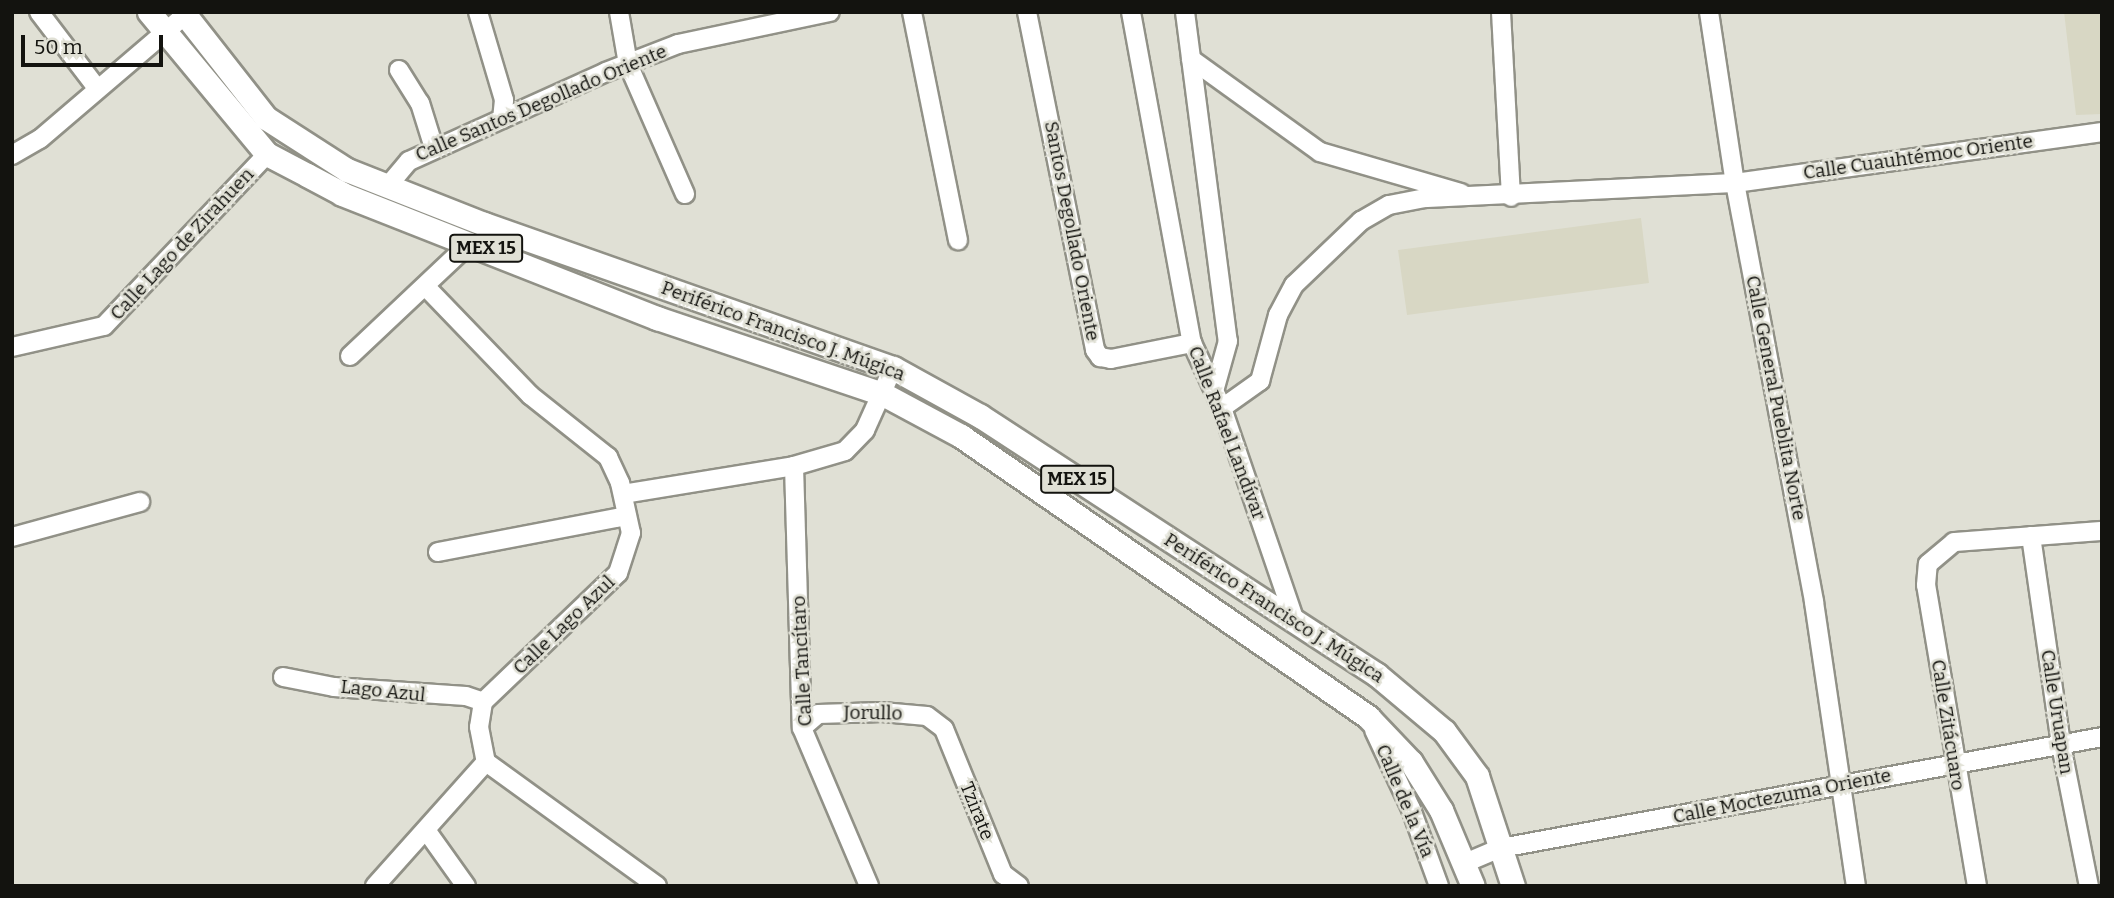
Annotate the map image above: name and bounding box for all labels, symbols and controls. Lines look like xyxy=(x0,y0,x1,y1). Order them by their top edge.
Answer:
scale bar xyxy=(24,21,166,65)
text: 50 m xyxy=(34,34,83,60)
street label: Calle Santos Degollado Oriente xyxy=(412,40,670,166)
street label: Santos Degollado Oriente xyxy=(1040,119,1104,343)
street label: Calle Cuauhtémoc Oriente xyxy=(1802,130,2034,184)
street label: Calle Lago de Zirahuen xyxy=(105,163,259,325)
road number: MEX 15 xyxy=(448,234,524,262)
street label: Calle General Pueblita Norte xyxy=(1741,274,1811,522)
street label: Periférico Francisco J. Múgica xyxy=(658,276,908,386)
street label: Calle Rafael Landívar xyxy=(1183,343,1271,523)
road number: MEX 15 xyxy=(1038,464,1116,494)
street label: Periférico Francisco J. Múgica xyxy=(1160,528,1388,688)
street label: Calle Lago Azul xyxy=(508,571,620,679)
street label: Calle Tancítaro xyxy=(787,595,817,727)
street label: Calle Uruapan xyxy=(2036,648,2078,776)
street label: Calle Zitácuaro xyxy=(1926,658,1970,792)
street label: Lago Azul xyxy=(339,675,427,707)
street label: Jorullo xyxy=(843,701,903,725)
street label: Calle de la Vía xyxy=(1371,741,1439,861)
street label: Calle Moctezuma Oriente xyxy=(1671,764,1893,828)
street label: Tzirate xyxy=(955,779,999,843)

